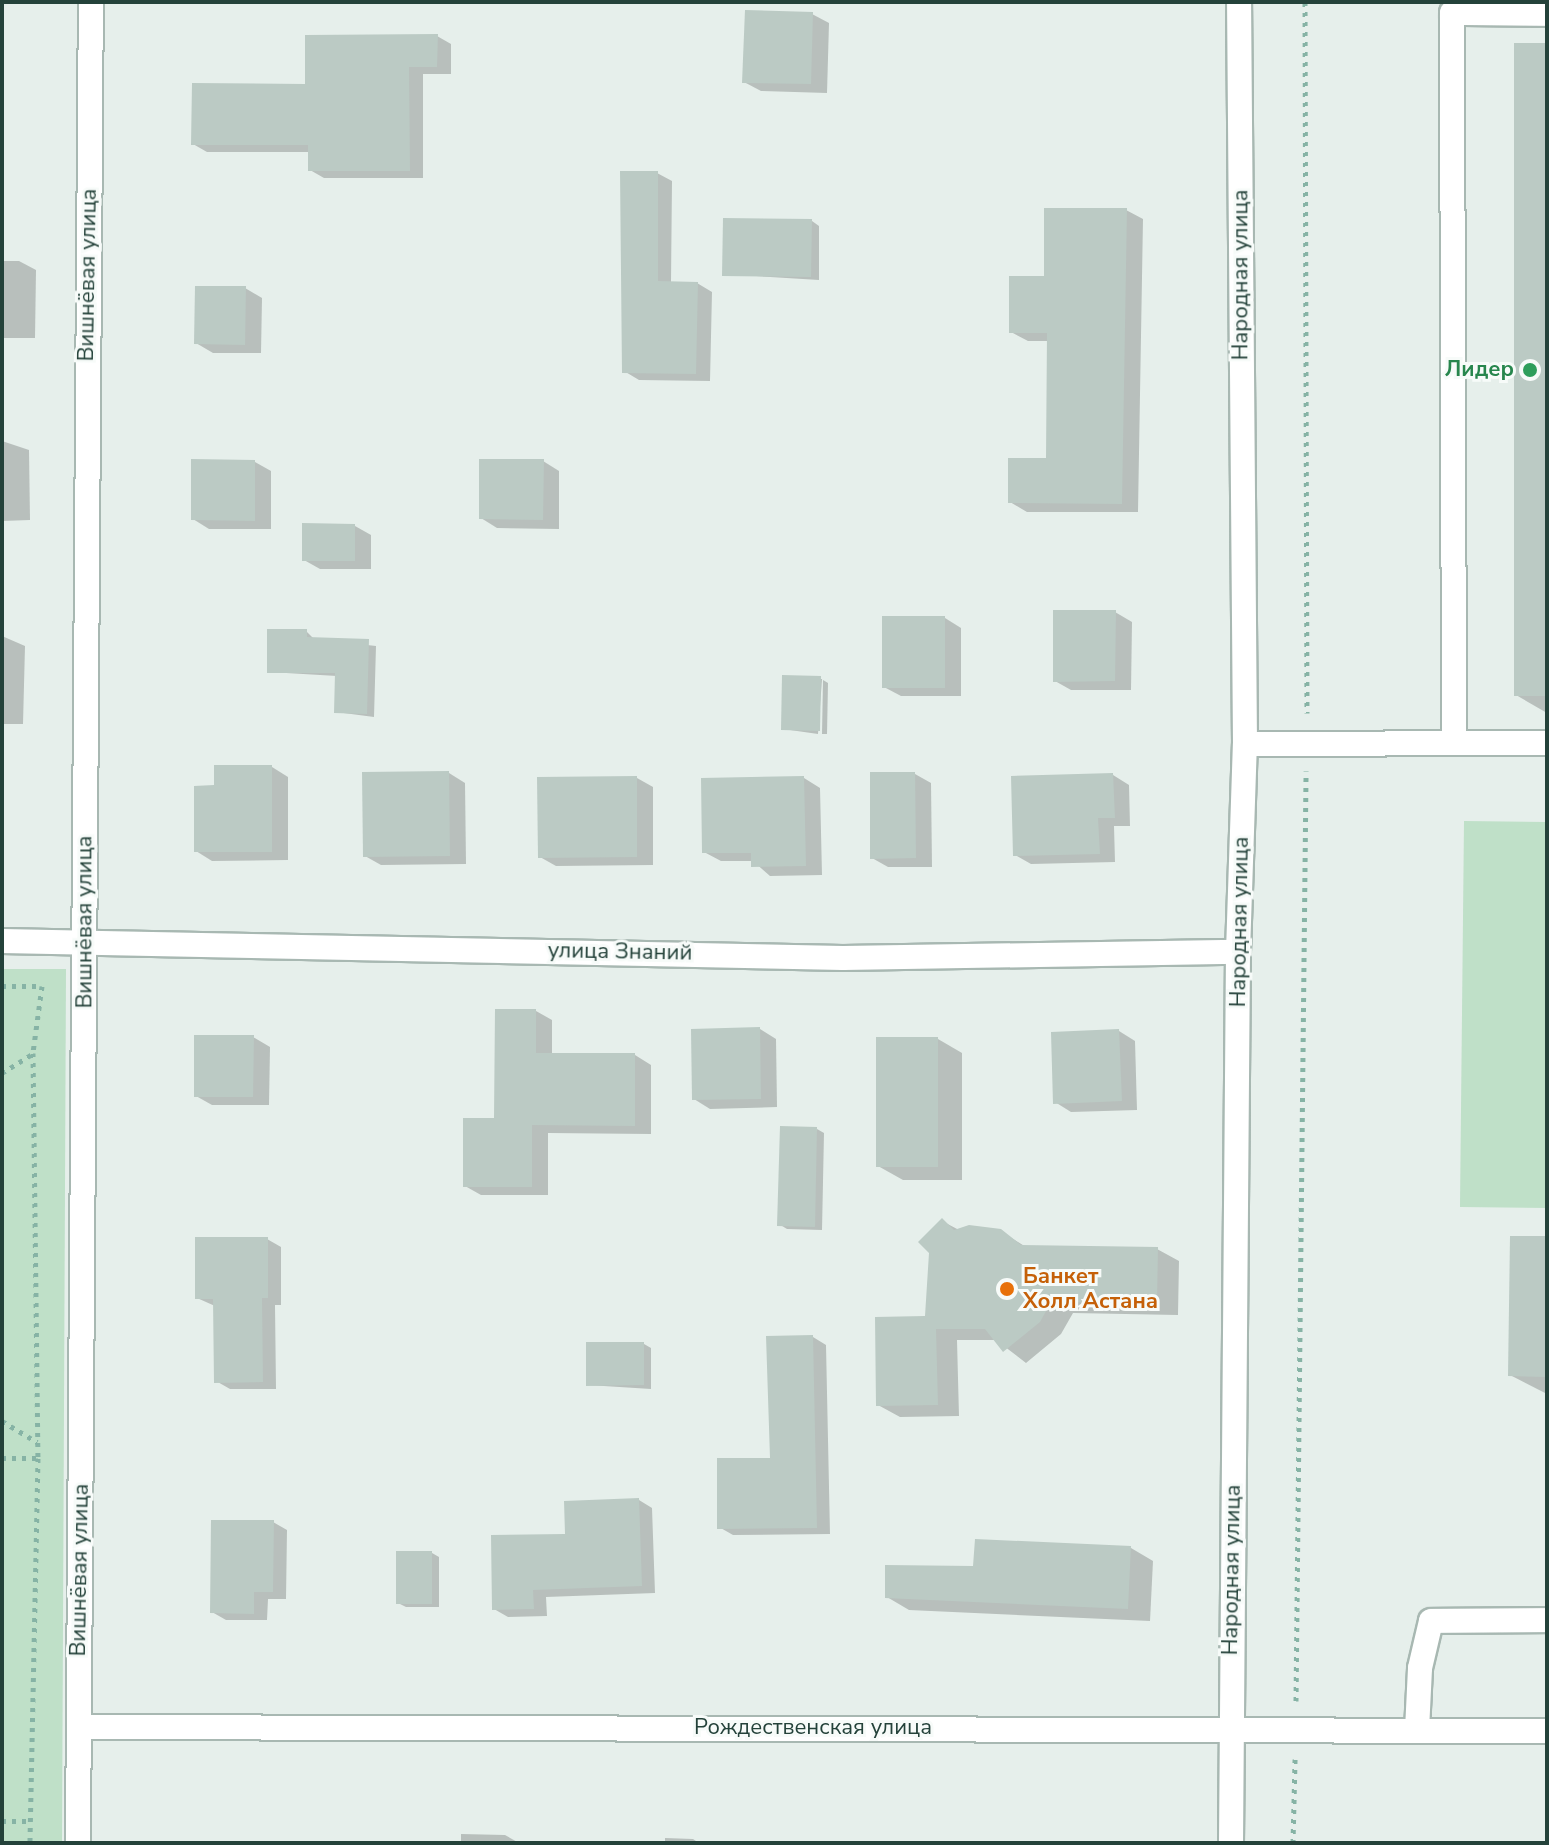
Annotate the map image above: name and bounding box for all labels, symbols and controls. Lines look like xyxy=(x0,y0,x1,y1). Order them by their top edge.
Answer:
street label: Вишнёвая улица xyxy=(73,188,103,362)
street label: Народная улица xyxy=(1228,190,1254,360)
place label: Лидер xyxy=(1445,357,1514,383)
marker: Лидер xyxy=(1521,361,1539,379)
street label: Вишнёвая улица xyxy=(72,836,98,1008)
street label: Народная улица xyxy=(1225,836,1255,1008)
street label: улица Знаний xyxy=(548,938,692,966)
place label: Банкет Холл Астана xyxy=(1023,1263,1158,1314)
marker: Банкет Холл Астана xyxy=(998,1280,1016,1298)
street label: Вишнёвая улица xyxy=(65,1483,95,1657)
street label: Народная улица xyxy=(1217,1484,1247,1656)
street label: Рождественская улица xyxy=(694,1715,932,1741)

